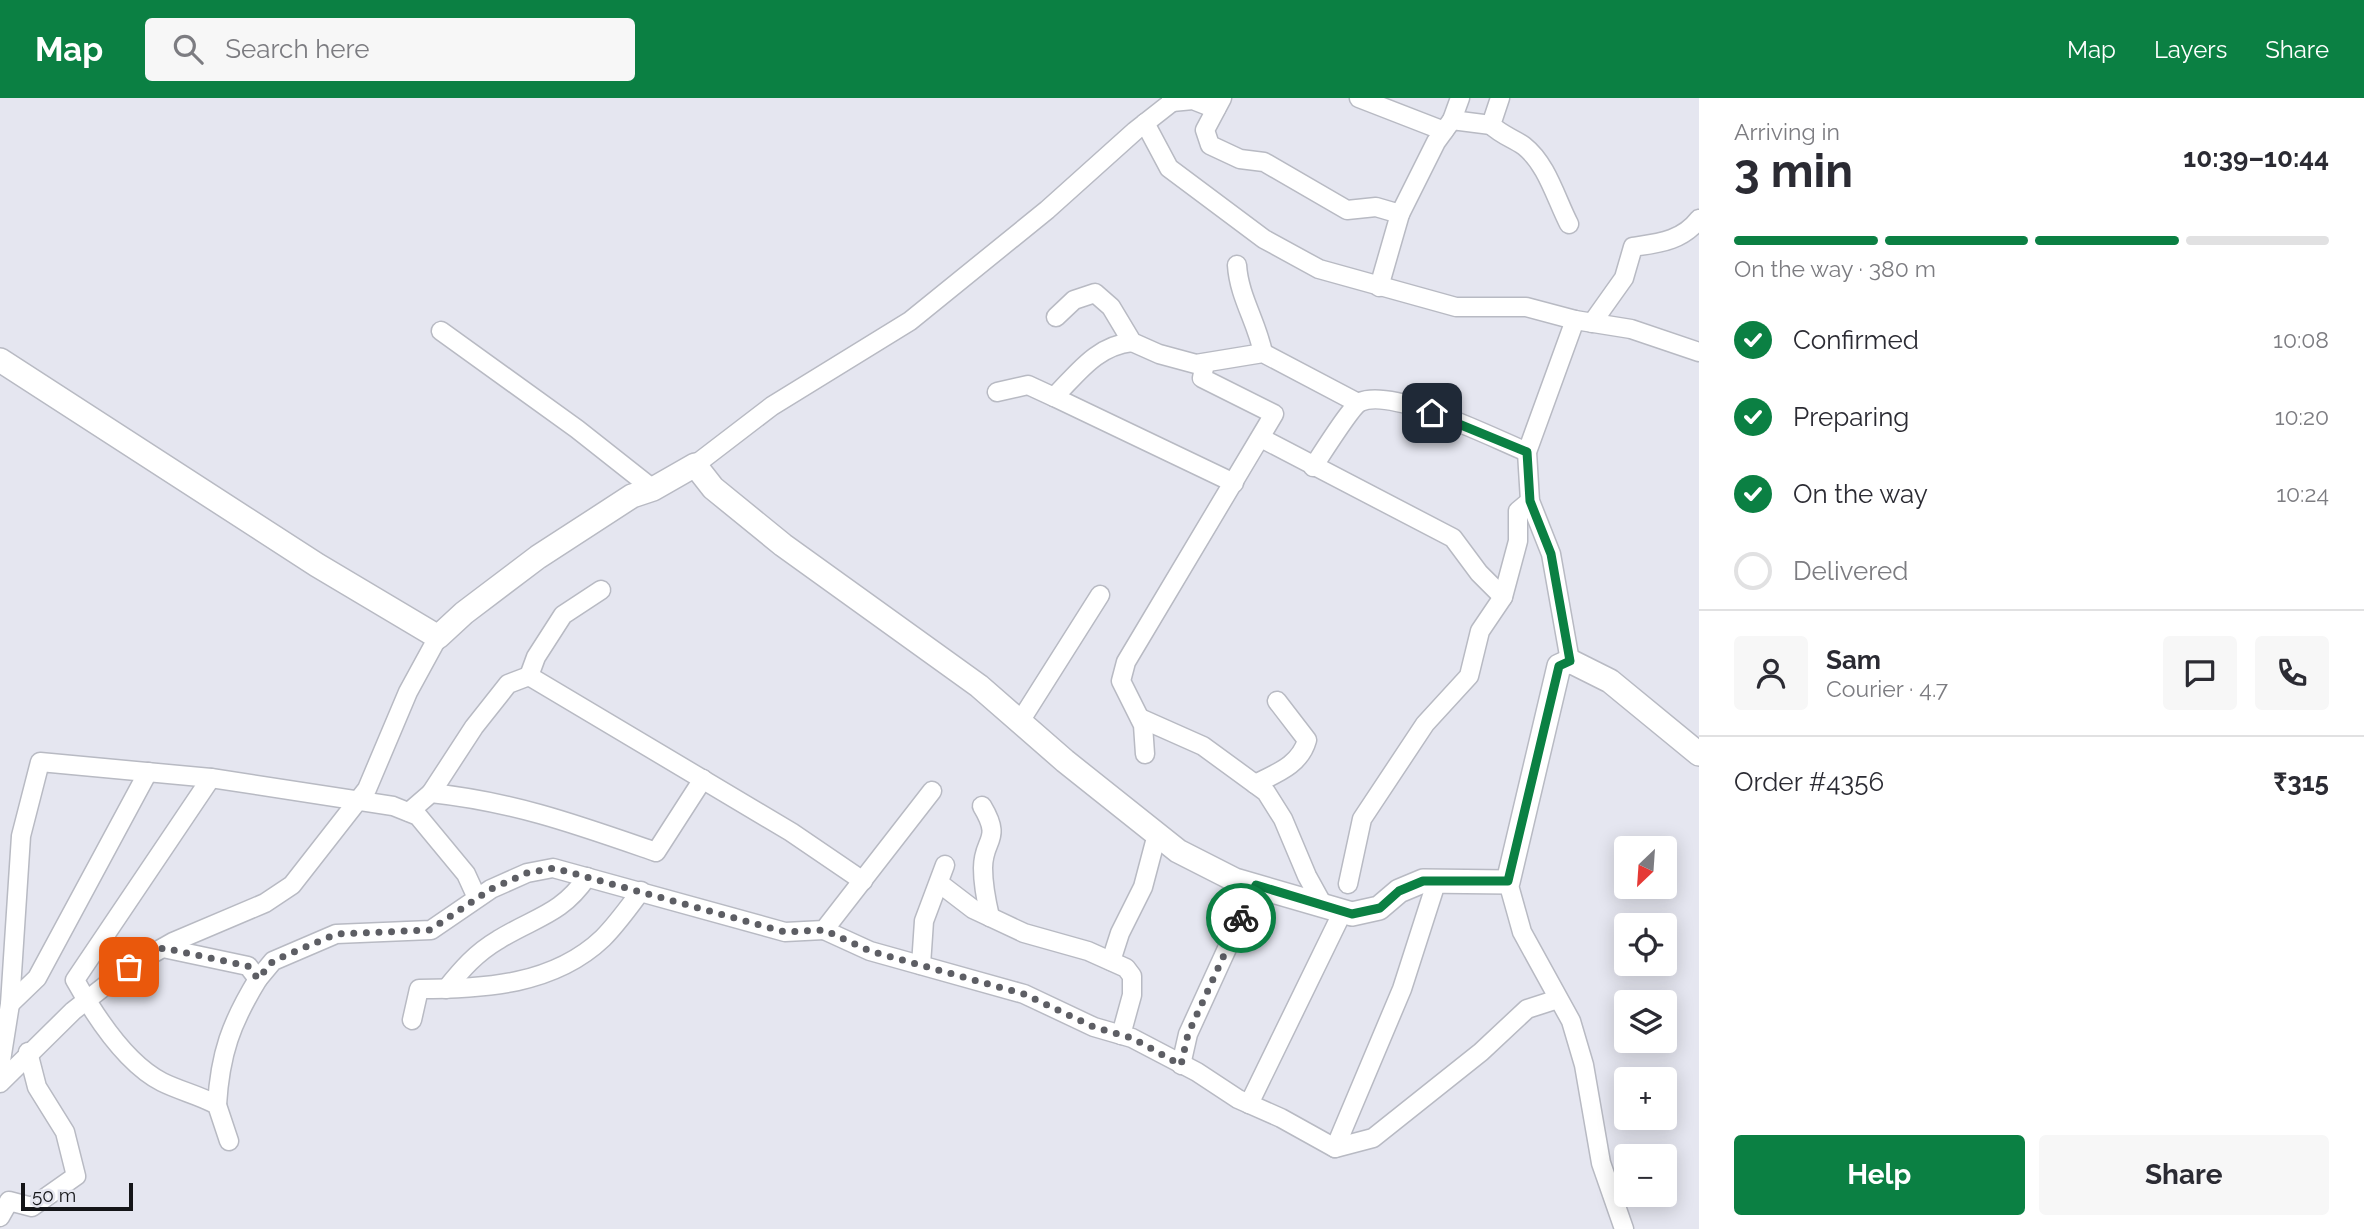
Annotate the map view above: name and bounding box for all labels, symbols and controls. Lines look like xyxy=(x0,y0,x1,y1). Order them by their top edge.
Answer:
search box xyxy=(145,18,635,81)
text: Map xyxy=(35,30,103,69)
icon: search xyxy=(169,30,207,68)
text: Search here xyxy=(225,34,370,64)
text: Map xyxy=(2067,35,2116,64)
text: Layers xyxy=(2154,35,2227,64)
text: Share xyxy=(2265,35,2329,64)
text: Arriving in xyxy=(1734,118,1840,145)
text: 10:39–10:44 xyxy=(2183,143,2329,173)
text: 3 min xyxy=(1734,144,1853,198)
text: On the way · 380 m xyxy=(1734,255,1936,282)
icon: check xyxy=(1734,321,1772,359)
text: Confirmed xyxy=(1793,325,1919,355)
text: 10:08 xyxy=(2273,326,2329,353)
pin xyxy=(1402,383,1462,443)
icon: home xyxy=(1413,394,1451,432)
icon: check xyxy=(1734,398,1772,436)
text: Preparing xyxy=(1793,402,1909,432)
text: 10:20 xyxy=(2275,403,2329,430)
icon: check xyxy=(1734,475,1772,513)
text: On the way xyxy=(1793,479,1928,509)
text: 10:24 xyxy=(2276,480,2329,507)
text: Delivered xyxy=(1793,556,1908,586)
button: person xyxy=(1734,636,1808,710)
button: chat xyxy=(2163,636,2237,710)
button: phone xyxy=(2255,636,2329,710)
text: Sam xyxy=(1826,645,1881,675)
text: Courier · 4.7 xyxy=(1826,675,1948,702)
text: Order #4356 xyxy=(1734,767,1884,797)
text: ₹315 xyxy=(2273,767,2329,797)
north arrow xyxy=(1614,836,1676,900)
map controls xyxy=(1614,836,1677,1207)
courier xyxy=(1206,883,1276,953)
icon: bike xyxy=(1222,899,1260,937)
button: locate xyxy=(1614,913,1677,976)
pin xyxy=(99,937,159,997)
icon: bag xyxy=(110,948,148,986)
button: layers xyxy=(1614,990,1677,1053)
button: + xyxy=(1614,1067,1677,1130)
button: Help xyxy=(1734,1135,2025,1215)
button: Share xyxy=(2039,1135,2329,1215)
button: − xyxy=(1614,1144,1677,1207)
scale bar xyxy=(21,1180,133,1212)
text: 50 m xyxy=(32,1184,76,1206)

